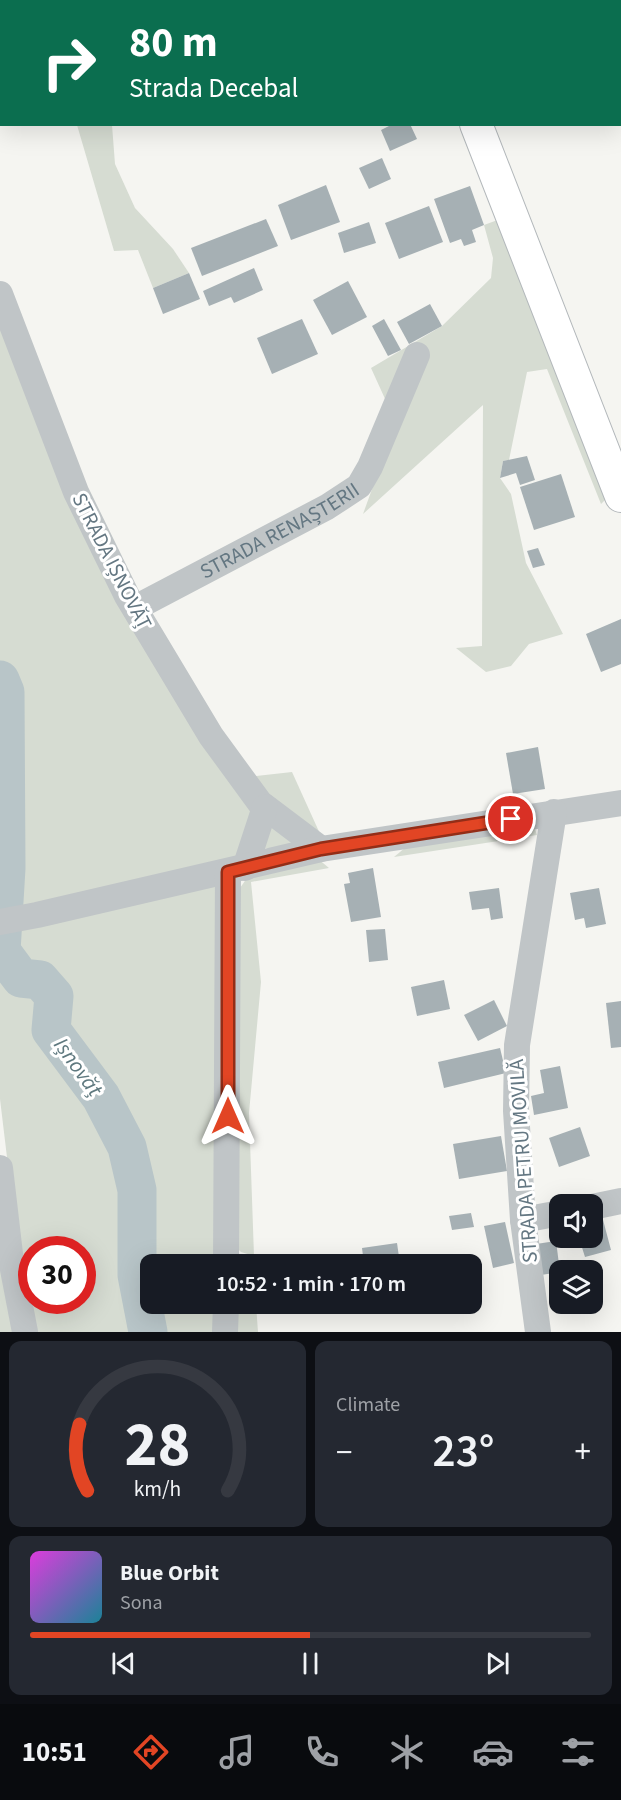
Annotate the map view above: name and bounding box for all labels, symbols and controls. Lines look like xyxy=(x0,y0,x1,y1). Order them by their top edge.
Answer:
text: 80 m xyxy=(129,13,218,73)
icon: right xyxy=(30,24,108,102)
text: Strada Decebal xyxy=(129,69,298,108)
street label: STRADA RENAȘTERII xyxy=(194,475,365,586)
street label: STRADA IȘNOVĂȚ xyxy=(65,487,159,635)
pin xyxy=(485,793,536,844)
icon: arrive xyxy=(494,802,527,835)
water label: Ișnovăț xyxy=(46,1031,111,1104)
street label: STRADA PETRU MOVILĂ xyxy=(501,1057,545,1264)
position arrow xyxy=(196,1084,260,1148)
map controls xyxy=(549,1194,603,1314)
button: sound xyxy=(549,1194,603,1248)
speed limit sign: 30 xyxy=(18,1236,96,1314)
button: layers xyxy=(549,1260,603,1314)
text: 10:52 · 1 min · 170 m xyxy=(216,1268,406,1300)
text: Climate xyxy=(336,1391,400,1419)
text: 28 xyxy=(125,1401,190,1490)
text: 23° xyxy=(433,1420,494,1484)
text: − xyxy=(336,1429,352,1476)
text: + xyxy=(575,1429,591,1476)
text: km/h xyxy=(134,1474,181,1505)
text: Blue Orbit xyxy=(120,1557,219,1589)
text: Sona xyxy=(120,1589,163,1617)
icon: previous xyxy=(107,1647,140,1680)
icon: pause xyxy=(294,1647,327,1680)
icon: next xyxy=(481,1647,514,1680)
icon: directions xyxy=(130,1731,172,1773)
icon: music xyxy=(216,1731,258,1773)
icon: phone xyxy=(301,1731,343,1773)
icon: climate xyxy=(386,1731,428,1773)
icon: car xyxy=(472,1731,514,1773)
icon: filters xyxy=(557,1731,599,1773)
text: 10:51 xyxy=(22,1733,87,1772)

